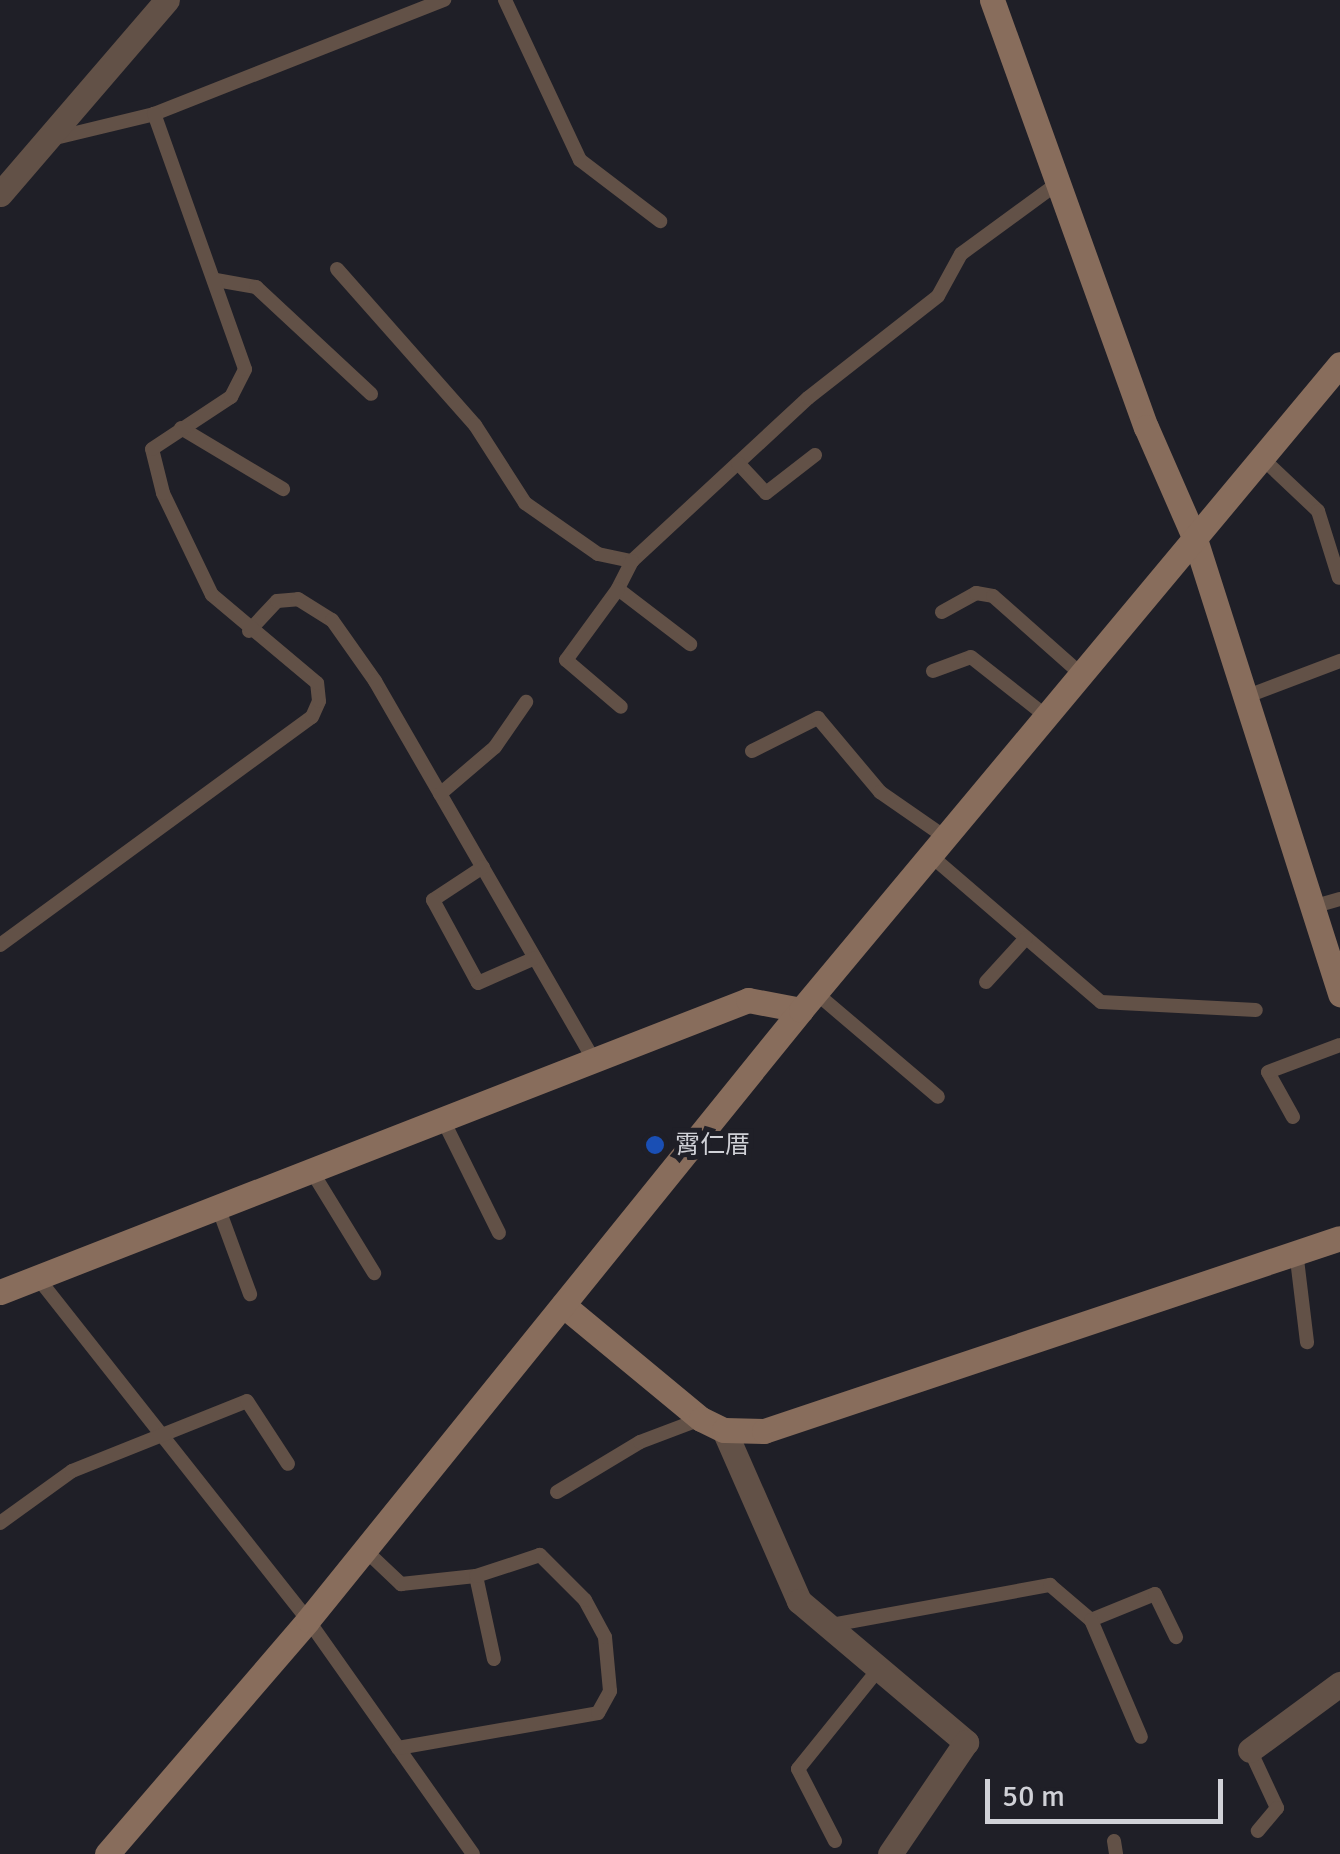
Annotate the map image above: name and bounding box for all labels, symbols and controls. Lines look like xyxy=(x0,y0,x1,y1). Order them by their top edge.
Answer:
place label: 霄仁厝 xyxy=(675,1130,750,1160)
marker: 霄仁厝 xyxy=(644,1134,666,1156)
scale bar xyxy=(990,1759,1228,1821)
text: 50 m xyxy=(1002,1778,1065,1815)

